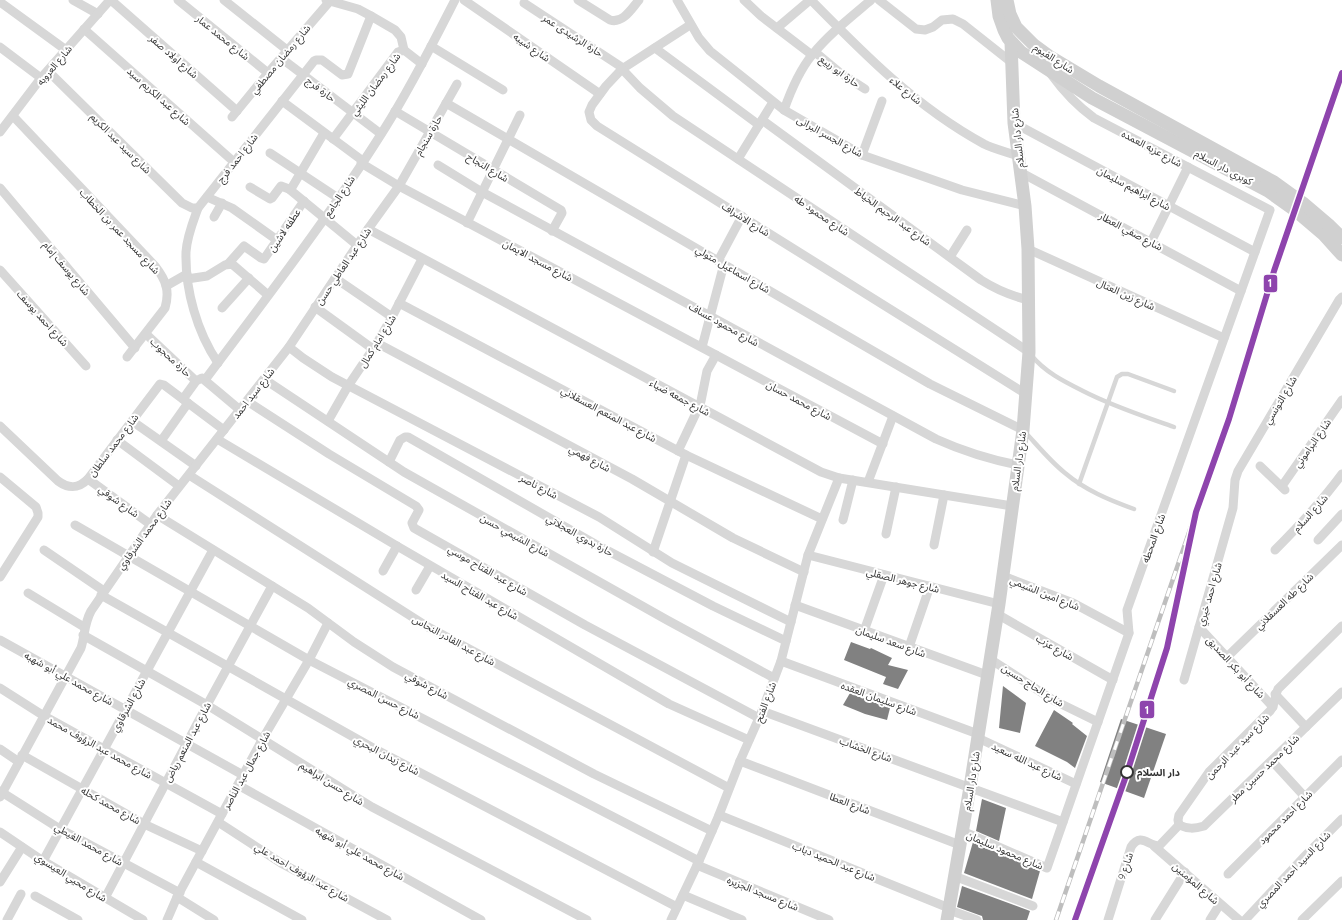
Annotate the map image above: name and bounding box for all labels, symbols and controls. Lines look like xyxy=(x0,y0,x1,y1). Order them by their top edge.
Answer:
street label: شارع محمد عمار xyxy=(192,11,252,64)
street label: حارة الرشيدى عمر xyxy=(539,11,605,60)
street label: شارع رمضان مصطفي xyxy=(247,22,314,98)
street label: شارع شيبه xyxy=(510,30,553,66)
street label: شارع اولاد صفر xyxy=(145,31,201,82)
street label: شارع الفيوم xyxy=(1030,41,1076,78)
street label: شارع العروبه xyxy=(34,42,76,89)
street label: شارع رمضان الليثي xyxy=(347,50,404,119)
street label: حارة ابو ربيع xyxy=(816,52,862,91)
street label: شارع عبد الكريم سيد xyxy=(124,65,193,129)
street label: حارة فرج xyxy=(303,74,338,106)
street label: شارع علاء xyxy=(886,74,924,108)
street label: شارع دار السلام xyxy=(1008,107,1029,169)
street label: شارع سيد عبد الكريم xyxy=(87,110,154,177)
street label: حارة سنجام xyxy=(412,113,447,159)
street label: شارع الجسر البرانى xyxy=(794,113,865,161)
street label: شارع عزبه العمده xyxy=(1119,127,1184,171)
street label: شارع احمد فرج xyxy=(214,131,262,186)
street label: كوبري دار السلام xyxy=(1192,147,1256,190)
street label: شارع النجاح xyxy=(464,150,511,186)
street label: شارع ابراهيم سليمان xyxy=(1094,164,1173,214)
street label: شارع الجامع xyxy=(321,173,359,220)
street label: شارع عبد الرحيم الخياط xyxy=(851,184,934,249)
street label: شارع مسجد عمر بن الخطاب xyxy=(76,186,163,277)
street label: شارع محمود طه xyxy=(791,192,852,239)
street label: شارع الاشراف xyxy=(719,200,772,240)
street label: عطفه لاشين xyxy=(265,206,304,254)
street label: شارع صفي العطار xyxy=(1095,209,1165,255)
street label: شارع عبد العاطي حسن xyxy=(313,225,375,308)
street label: شارع مسجد الايمان xyxy=(500,237,575,285)
street label: شارع يوسف إمام xyxy=(39,239,93,299)
street label: شارع اسماعيل متولي xyxy=(693,243,772,297)
line badge: 1 xyxy=(1263,274,1278,293)
street label: شارع زين العتال xyxy=(1094,276,1157,314)
text: 1 xyxy=(1268,276,1272,290)
street label: شارع احمد يوسف xyxy=(13,288,71,350)
street label: شارع محمود عساف xyxy=(686,300,761,350)
street label: شارع امام كمال xyxy=(356,312,401,371)
street label: حارة محجوب xyxy=(147,335,194,380)
street label: شارع سيد احمد xyxy=(229,365,278,422)
street label: شارع التونسي xyxy=(1261,374,1301,428)
street label: شارع جمعه ضياء xyxy=(647,376,712,420)
street label: شارع محمد حسان xyxy=(764,378,834,424)
street label: شارع عبد المنعم العسقلاني xyxy=(558,384,659,446)
street label: شارع محمد سلطان xyxy=(86,411,142,480)
street label: شارع البراموني xyxy=(1291,416,1335,471)
street label: شارع دار السلام xyxy=(1008,430,1031,492)
street label: شارع فهمي xyxy=(566,442,613,476)
street label: شارع ناصر xyxy=(516,471,560,503)
street label: شارع شوقي xyxy=(95,482,142,522)
street label: شارع السلام xyxy=(1290,492,1332,536)
street label: شارع محمد الشرقاوي xyxy=(114,496,176,573)
street label: شارع الشيمي حسن xyxy=(477,511,552,561)
street label: حارة بدوي العجلاتي xyxy=(543,512,616,560)
street label: شارع المحطه xyxy=(1139,512,1169,565)
street label: شارع عبد الفتاح موسي xyxy=(445,542,530,600)
street label: شارع احمد خيري xyxy=(1194,561,1226,628)
street label: شارع جوهر الصقلي xyxy=(865,565,941,597)
street label: شارع عبد الفتاح السيد xyxy=(438,568,521,624)
street label: شارع طه العسقلاني xyxy=(1252,570,1317,633)
street label: شارع امين الشيمي xyxy=(1008,574,1082,615)
street label: شارع عبد القادر النحاس xyxy=(410,612,498,669)
street label: شارع سعد سليمان xyxy=(854,623,928,661)
street label: شارع عزب xyxy=(1033,632,1076,664)
street label: شارع أبو بكر الصديق xyxy=(1203,634,1268,702)
street label: شارع محمد علي أبو شهبه xyxy=(21,649,116,709)
street label: شارع الحاج حسين xyxy=(999,661,1066,711)
street label: شارع شوقي xyxy=(403,669,451,703)
street label: شارع حسن المصري xyxy=(345,675,422,723)
street label: شارع الشرقاوي xyxy=(108,676,150,735)
street label: شارع سليمان العقده xyxy=(839,679,919,719)
street label: شارع الفتح xyxy=(752,680,780,725)
street label: شارع عبد المنعم رياض xyxy=(161,700,215,785)
line badge: 1 xyxy=(1139,700,1155,719)
text: 1 xyxy=(1145,703,1149,717)
street label: شارع سيد عبد الرحمن xyxy=(1203,711,1273,782)
street label: شارع محمد عبد الرؤوف محمد xyxy=(45,713,154,783)
street label: شارع جمال عبد الناصر xyxy=(219,729,274,813)
street label: شارع محمد حسين مطر xyxy=(1226,732,1303,806)
street label: شارع زيدان البحري xyxy=(351,733,422,779)
street label: شارع الخشاب xyxy=(837,734,894,766)
street label: شارع عبد الله سعيد xyxy=(989,739,1064,784)
street label: شارع دار السلام xyxy=(960,750,985,812)
street label: شارع حسن ابراهيم xyxy=(297,759,366,809)
marker: دار السلام xyxy=(1120,765,1134,779)
place label: دار السلام xyxy=(1137,766,1180,780)
street label: شارع محمد كحله xyxy=(78,784,143,828)
street label: شارع احمد محمود xyxy=(1256,787,1316,848)
street label: شارع العطا xyxy=(827,790,872,818)
street label: شارع محمد الغيطي xyxy=(52,820,125,870)
street label: شارع محمد علي أبو شهبه xyxy=(312,824,407,884)
street label: شارع محمود سليمان xyxy=(964,828,1045,873)
street label: شارع السيد احمد المصري xyxy=(1253,828,1334,911)
street label: شارع عبد الحميد دياب xyxy=(790,839,877,885)
street label: شارع عبد الرؤوف احمد علي xyxy=(252,840,351,906)
street label: شارع محيي العيسوي xyxy=(32,850,109,906)
street label: شارع 9 xyxy=(1115,851,1137,882)
street label: شارع المؤمنين xyxy=(1169,860,1222,908)
street label: شارع مسجد الجزيره xyxy=(725,873,801,915)

